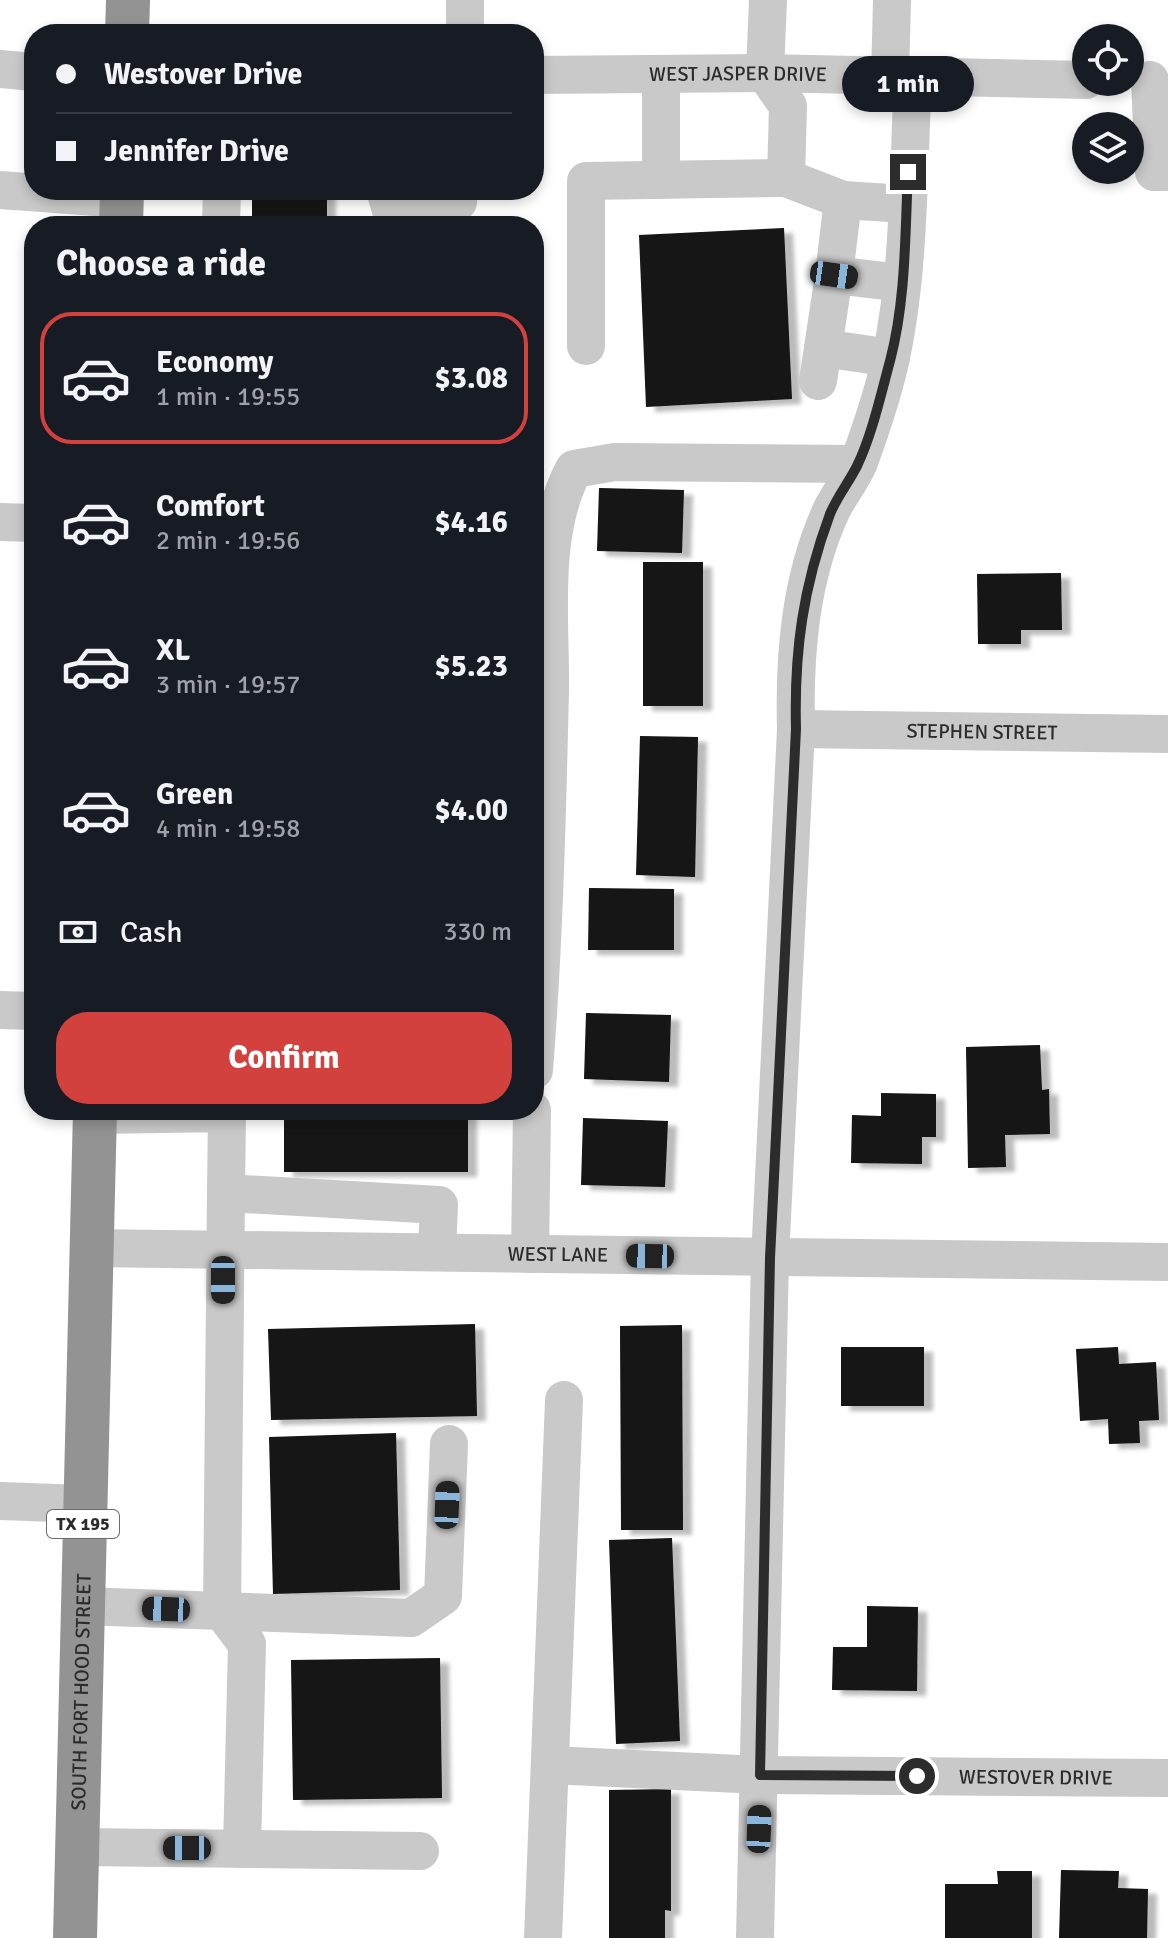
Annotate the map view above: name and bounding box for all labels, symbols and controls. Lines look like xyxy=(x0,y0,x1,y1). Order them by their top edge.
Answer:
map controls xyxy=(1072,24,1144,184)
button: locate xyxy=(1072,24,1144,96)
text: Westover Drive xyxy=(104,56,302,93)
callout: 1 min xyxy=(842,56,974,112)
street label: WEST JASPER DRIVE xyxy=(649,61,827,87)
text: 1 min xyxy=(877,68,939,100)
button: layers xyxy=(1072,112,1144,184)
text: Jennifer Drive xyxy=(104,133,289,170)
route end xyxy=(890,154,926,190)
text: Choose a ride xyxy=(56,241,266,286)
car xyxy=(809,260,859,290)
icon: car xyxy=(60,342,132,414)
text: Economy xyxy=(156,344,273,381)
text: $3.08 xyxy=(435,360,508,397)
text: 1 min · 19:55 xyxy=(156,381,300,413)
icon: car xyxy=(60,486,132,558)
text: Comfort xyxy=(156,488,265,525)
text: $4.16 xyxy=(435,504,508,541)
text: 2 min · 19:56 xyxy=(156,525,300,557)
icon: car xyxy=(60,630,132,702)
text: XL xyxy=(156,632,190,669)
text: $5.23 xyxy=(435,648,508,685)
text: 3 min · 19:57 xyxy=(156,669,300,701)
street label: STEPHEN STREET xyxy=(906,718,1058,746)
icon: car xyxy=(60,774,132,846)
text: Green xyxy=(156,776,233,813)
text: $4.00 xyxy=(435,792,508,829)
text: 4 min · 19:58 xyxy=(156,813,300,845)
icon: cash xyxy=(56,910,100,954)
text: Cash xyxy=(120,914,183,951)
text: 330 m xyxy=(443,916,512,948)
button: Confirm xyxy=(56,1012,512,1104)
street label: WEST LANE xyxy=(508,1241,608,1268)
car xyxy=(626,1244,674,1268)
car xyxy=(211,1256,235,1304)
car xyxy=(434,1481,460,1529)
road number: TX 195 xyxy=(47,1510,119,1538)
street label: SOUTH FORT HOOD STREET xyxy=(66,1573,97,1811)
car xyxy=(142,1596,190,1622)
route start xyxy=(899,1758,935,1794)
street label: WESTOVER DRIVE xyxy=(959,1764,1113,1791)
car xyxy=(746,1805,772,1853)
car xyxy=(163,1836,211,1860)

